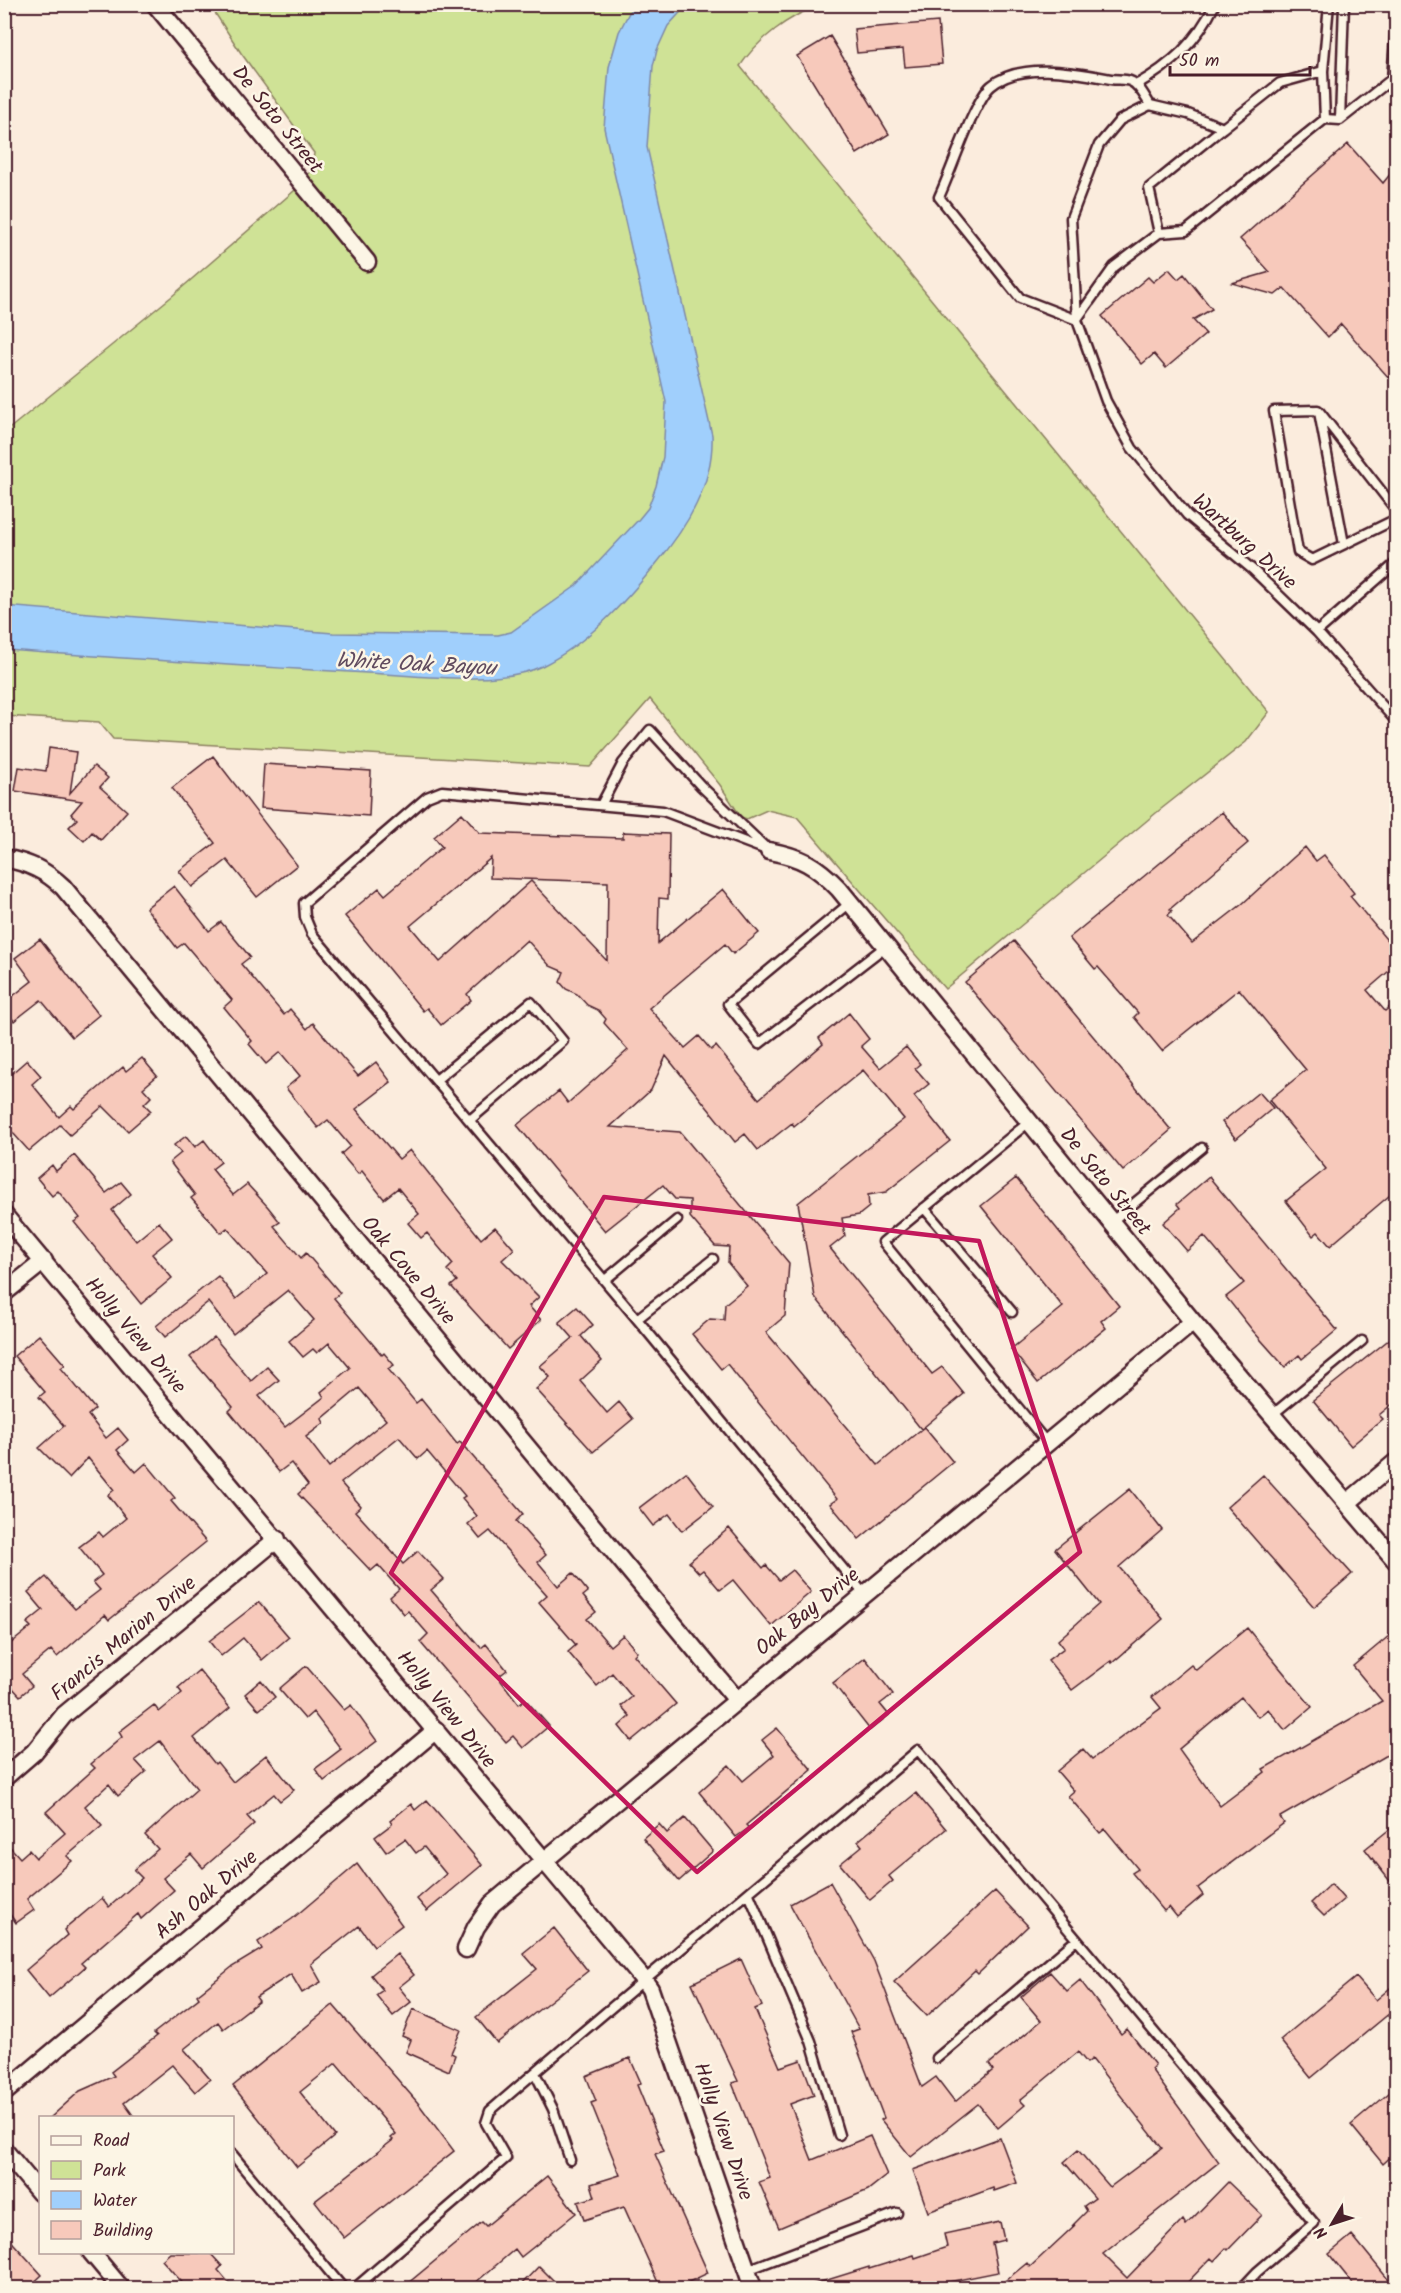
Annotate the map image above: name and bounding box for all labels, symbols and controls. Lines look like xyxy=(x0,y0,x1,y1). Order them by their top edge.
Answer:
scale bar xyxy=(1170,39,1310,77)
text: 50 m xyxy=(1179,47,1219,76)
street label: De Soto Street xyxy=(223,58,332,182)
street label: Wartburg Drive xyxy=(1184,486,1304,599)
water label: White Oak Bayou xyxy=(335,644,499,687)
street label: De Soto Street xyxy=(1051,1120,1160,1244)
street label: Oak Cove Drive xyxy=(352,1209,464,1333)
street label: Holly View Drive xyxy=(76,1270,194,1402)
street label: Oak Bay Drive xyxy=(748,1559,868,1665)
street label: Francis Marion Drive xyxy=(44,1568,205,1710)
street label: Holly View Drive xyxy=(388,1644,504,1777)
street label: Ash Oak Drive xyxy=(148,1842,266,1948)
street label: Holly View Drive xyxy=(684,2058,762,2206)
legend xyxy=(39,2116,234,2254)
text: Road xyxy=(93,2127,130,2156)
text: Park xyxy=(93,2157,126,2186)
text: Water xyxy=(93,2187,138,2216)
north arrow xyxy=(1302,2194,1362,2254)
text: Building xyxy=(93,2217,153,2246)
text: N xyxy=(1309,2221,1334,2244)

